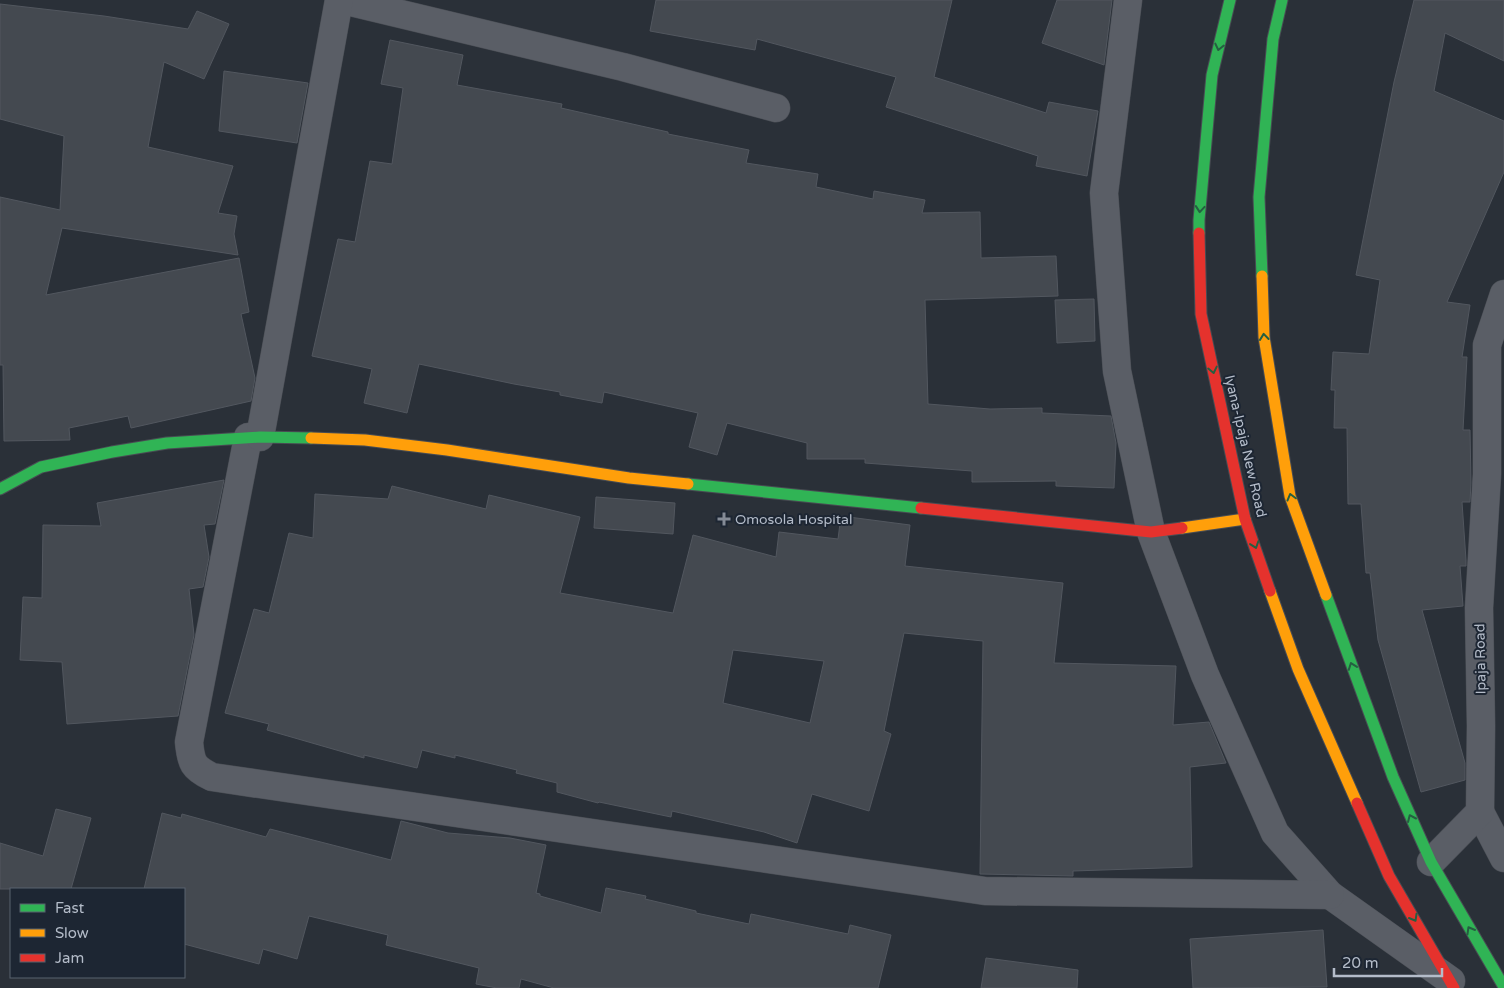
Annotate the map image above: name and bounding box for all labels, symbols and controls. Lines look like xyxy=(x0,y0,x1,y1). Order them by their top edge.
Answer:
one-way arrow xyxy=(1214,43,1225,52)
one-way arrow xyxy=(1195,205,1206,213)
one-way arrow xyxy=(1259,332,1270,340)
one-way arrow xyxy=(1207,365,1218,374)
street label: Iyana-Ipaja New Road xyxy=(1221,373,1270,519)
one-way arrow xyxy=(1286,493,1297,501)
place label: Omosola Hospital xyxy=(735,511,852,528)
marker: Omosola Hospital xyxy=(717,512,731,526)
one-way arrow xyxy=(1249,540,1259,549)
street label: Ipaja Road xyxy=(1471,623,1490,695)
one-way arrow xyxy=(1348,662,1358,671)
one-way arrow xyxy=(1407,814,1418,823)
legend xyxy=(10,888,185,978)
text: Fast xyxy=(55,899,85,917)
one-way arrow xyxy=(1407,912,1417,921)
text: Slow xyxy=(55,924,89,942)
one-way arrow xyxy=(1467,926,1477,935)
scale bar xyxy=(1334,946,1442,978)
text: Jam xyxy=(55,949,84,967)
text: 20 m xyxy=(1342,954,1379,972)

